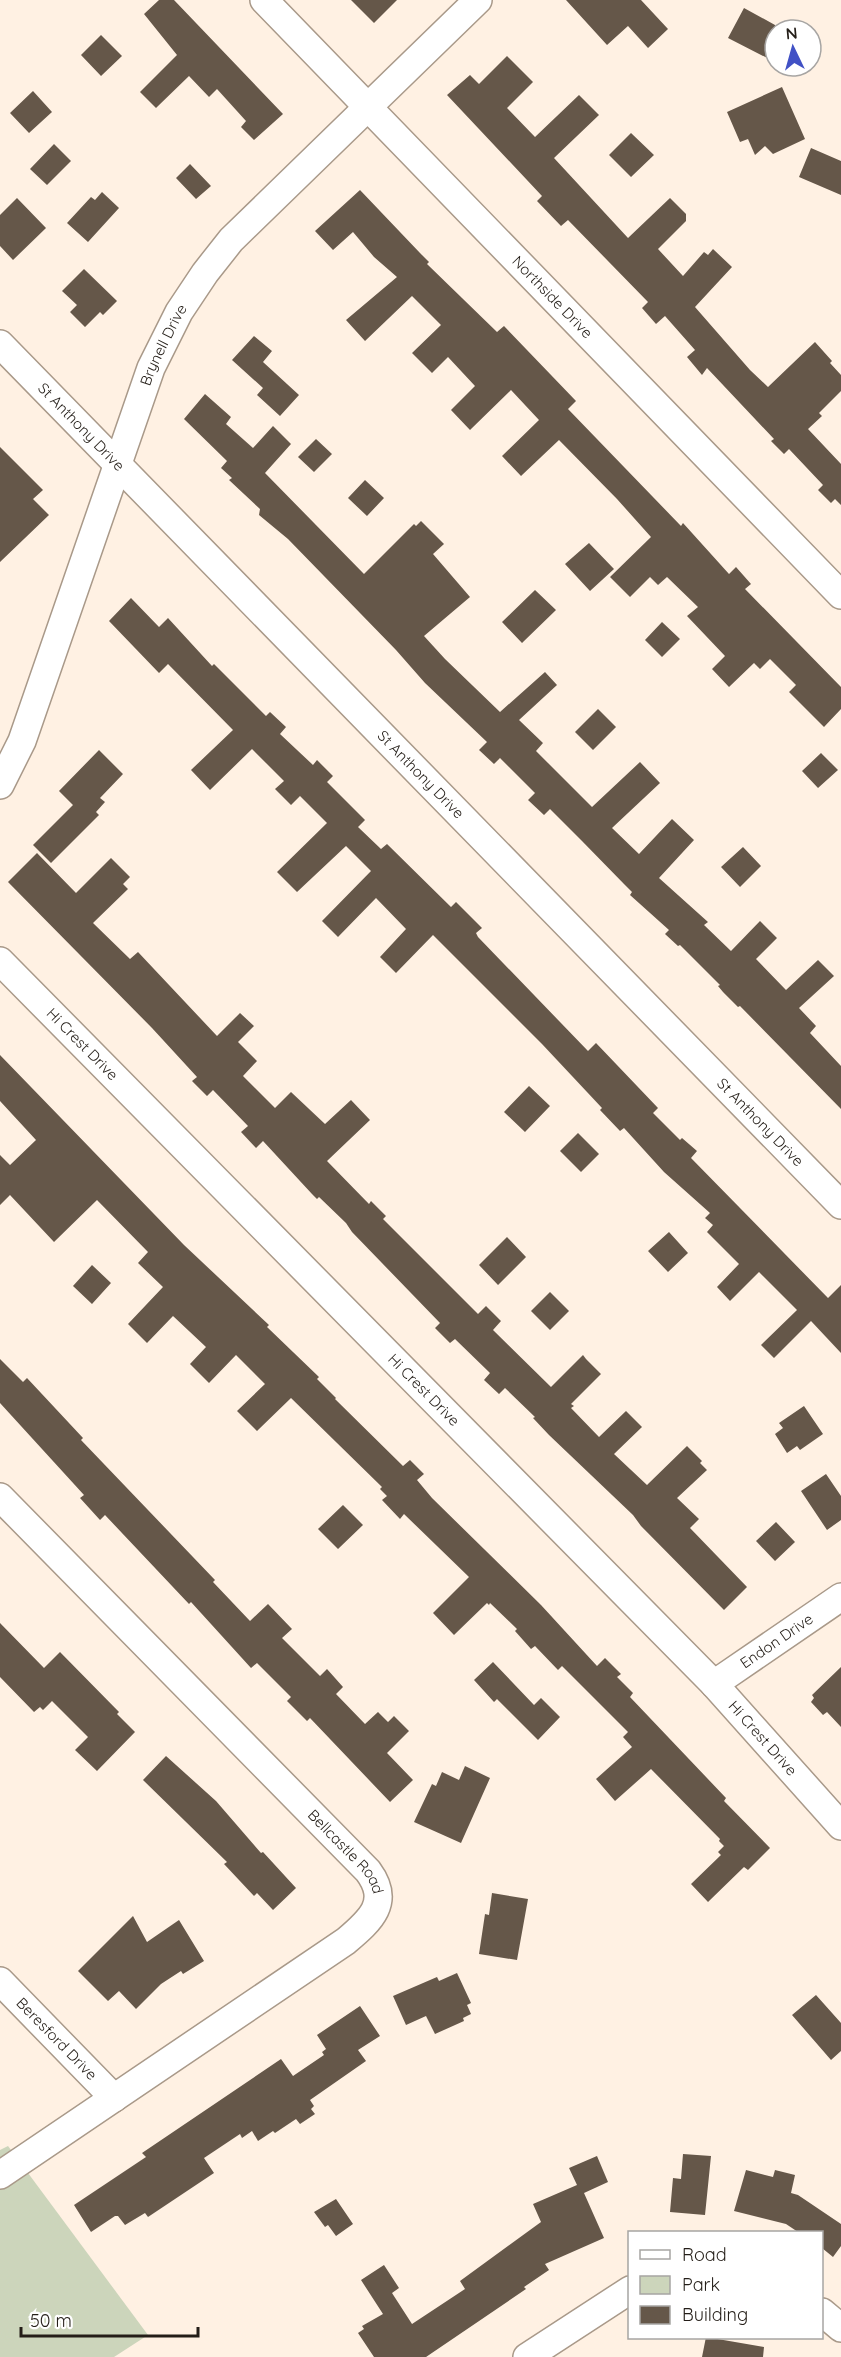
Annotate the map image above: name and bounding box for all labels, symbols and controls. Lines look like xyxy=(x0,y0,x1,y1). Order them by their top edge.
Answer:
north arrow xyxy=(763,18,823,78)
text: N xyxy=(785,23,798,44)
street label: Northside Drive xyxy=(508,252,597,342)
street label: Brynell Drive xyxy=(136,300,191,388)
street label: St Anthony Drive xyxy=(34,378,129,475)
street label: St Anthony Drive xyxy=(374,726,468,822)
street label: Hi Crest Drive xyxy=(43,1004,122,1084)
street label: St Anthony Drive xyxy=(713,1074,808,1170)
street label: Hi Crest Drive xyxy=(384,1349,464,1430)
street label: Endon Drive xyxy=(736,1609,817,1672)
street label: Hi Crest Drive xyxy=(724,1697,801,1779)
street label: Bellcastle Road xyxy=(304,1805,388,1896)
street label: Beresford Drive xyxy=(12,1993,101,2084)
legend xyxy=(628,2231,823,2339)
text: Road xyxy=(682,2243,727,2266)
text: Park xyxy=(682,2273,720,2296)
scale bar xyxy=(21,2300,198,2338)
text: Building xyxy=(682,2303,748,2326)
text: 50 m xyxy=(30,2309,72,2332)

